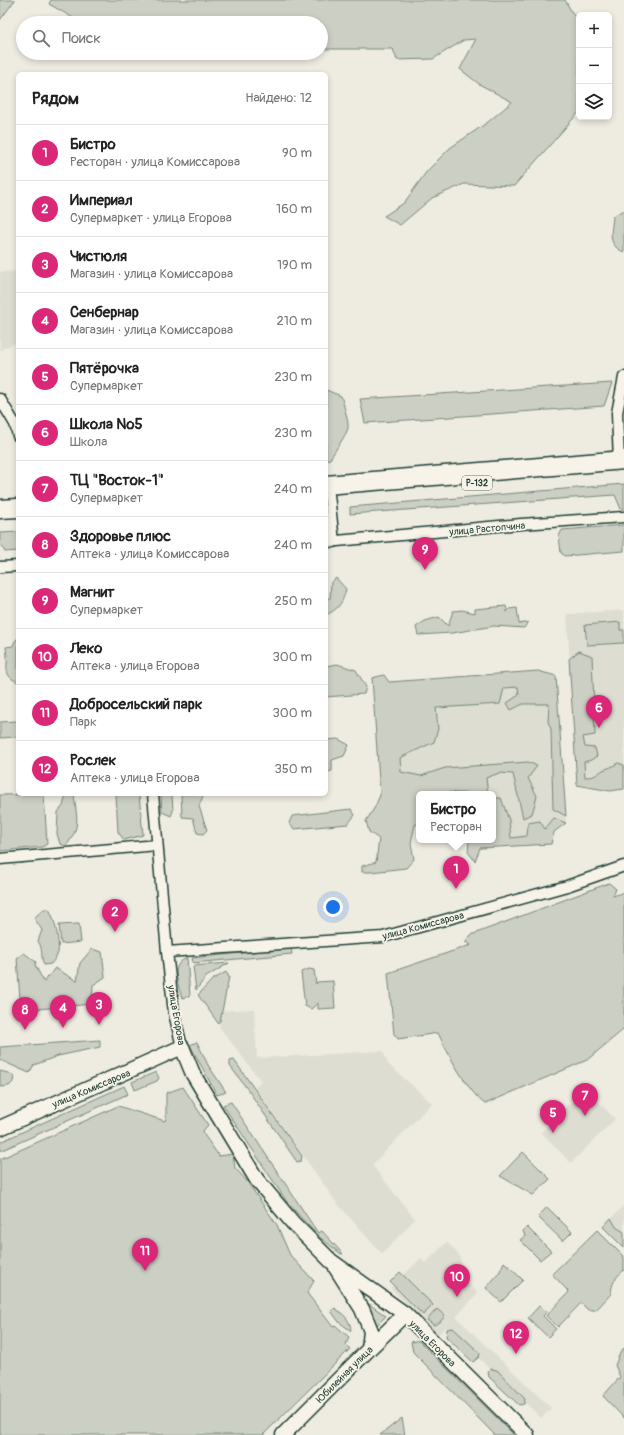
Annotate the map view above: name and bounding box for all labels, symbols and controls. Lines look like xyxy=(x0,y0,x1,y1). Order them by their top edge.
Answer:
map controls xyxy=(576,12,612,120)
button: + xyxy=(576,12,612,48)
search box xyxy=(16,16,328,60)
icon: search xyxy=(30,27,52,49)
text: Поиск xyxy=(62,29,101,48)
button: − xyxy=(576,48,612,84)
button: layers xyxy=(576,84,612,120)
text: Рядом xyxy=(32,88,79,109)
text: Найдено: 12 xyxy=(245,90,312,106)
text: Бистро xyxy=(70,135,116,154)
text: 1 xyxy=(42,145,48,161)
text: 90 m xyxy=(282,145,312,161)
text: Ресторан · улица Комиссарова xyxy=(70,154,240,170)
text: Империал xyxy=(70,191,133,210)
text: 2 xyxy=(41,201,49,217)
text: 160 m xyxy=(276,201,312,217)
text: Супермаркет · улица Егорова xyxy=(70,210,232,226)
text: Чистюля xyxy=(70,247,127,266)
text: 3 xyxy=(41,257,49,273)
text: 190 m xyxy=(277,257,312,273)
text: Магазин · улица Комиссарова xyxy=(70,266,233,282)
text: Сенбернар xyxy=(70,303,139,322)
text: 4 xyxy=(41,313,49,329)
text: 210 m xyxy=(276,313,312,329)
text: Магазин · улица Комиссарова xyxy=(70,322,233,338)
text: Пятёрочка xyxy=(70,359,139,378)
text: 5 xyxy=(41,369,49,385)
text: 230 m xyxy=(275,369,312,385)
text: Супермаркет xyxy=(70,378,143,394)
text: Школа №5 xyxy=(70,415,143,434)
text: 6 xyxy=(41,425,49,441)
text: 230 m xyxy=(275,425,312,441)
text: Школа xyxy=(70,434,107,450)
text: ТЦ "Восток-1" xyxy=(70,471,164,490)
road number: Р-132 xyxy=(462,476,492,490)
text: 7 xyxy=(42,481,48,497)
text: 240 m xyxy=(274,481,312,497)
text: Супермаркет xyxy=(70,490,143,506)
street label: улица Растопчина xyxy=(448,520,526,538)
text: Здоровье плюс xyxy=(70,527,171,546)
text: 8 xyxy=(42,537,48,553)
text: 240 m xyxy=(274,537,312,553)
pin: 9 xyxy=(412,537,438,570)
text: Аптека · улица Комиссарова xyxy=(70,546,229,562)
text: Магнит xyxy=(70,583,115,602)
text: 9 xyxy=(42,593,48,609)
text: 250 m xyxy=(274,593,312,609)
text: Супермаркет xyxy=(70,602,143,618)
text: Леко xyxy=(70,639,102,658)
text: 10 xyxy=(38,649,52,665)
text: 300 m xyxy=(273,649,312,665)
text: Аптека · улица Егорова xyxy=(70,658,200,674)
text: Добросельский парк xyxy=(70,695,203,714)
pin: 6 xyxy=(586,695,612,728)
text: 11 xyxy=(40,705,50,721)
text: 300 m xyxy=(273,705,312,721)
text: Парк xyxy=(70,714,97,730)
text: Рослек xyxy=(70,751,116,770)
text: 12 xyxy=(39,761,51,777)
text: 350 m xyxy=(274,761,312,777)
text: Аптека · улица Егорова xyxy=(70,770,200,786)
popup xyxy=(416,791,496,843)
text: Бистро xyxy=(430,800,476,819)
text: Ресторан xyxy=(430,819,482,835)
pin: 1 xyxy=(443,856,469,889)
your location xyxy=(323,897,343,917)
pin: 2 xyxy=(102,899,128,932)
street label: улица Комиссарова xyxy=(380,909,466,943)
street label: улица Егорова xyxy=(165,983,187,1046)
pin: 3 xyxy=(86,992,112,1025)
pin: 4 xyxy=(50,995,76,1028)
pin: 8 xyxy=(12,997,38,1030)
street label: улица Комиссарова xyxy=(50,1067,133,1111)
pin: 7 xyxy=(572,1083,598,1116)
pin: 5 xyxy=(540,1100,566,1133)
pin: 11 xyxy=(132,1238,158,1271)
pin: 10 xyxy=(444,1264,470,1297)
street label: улица Егорова xyxy=(406,1317,458,1370)
pin: 12 xyxy=(503,1321,529,1354)
street label: Юбилейная улица xyxy=(314,1344,376,1406)

